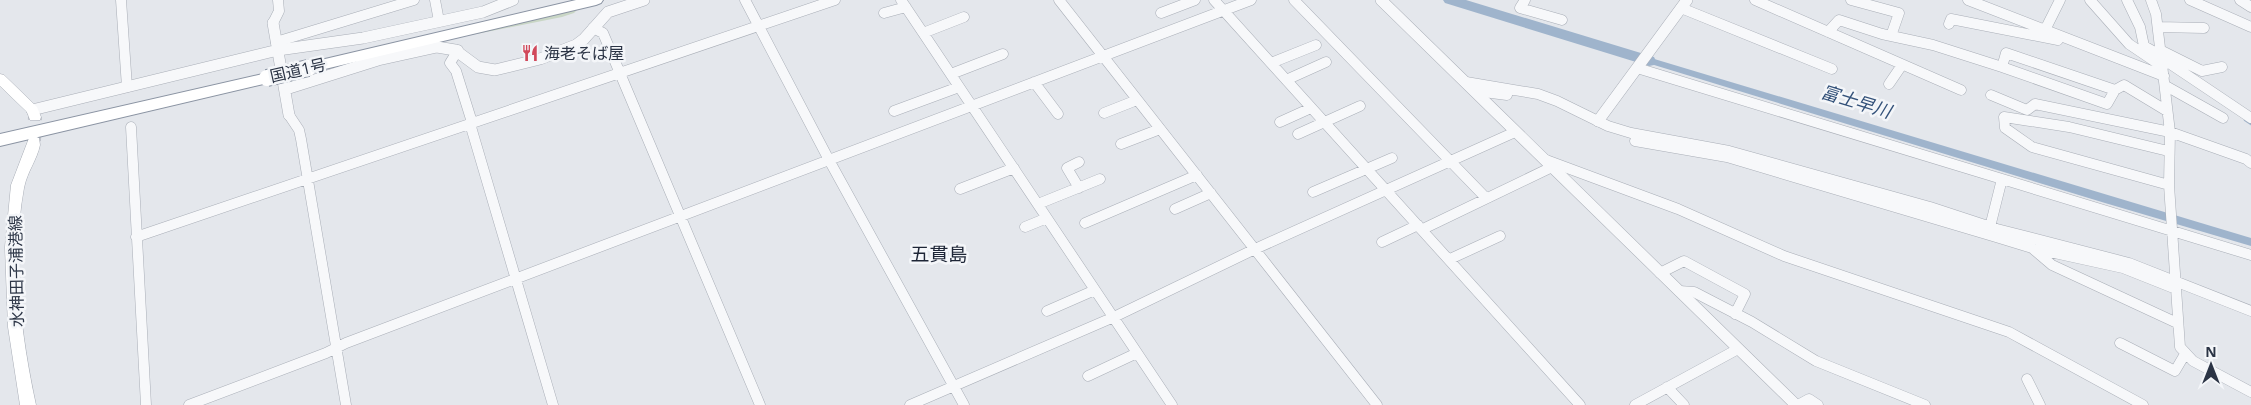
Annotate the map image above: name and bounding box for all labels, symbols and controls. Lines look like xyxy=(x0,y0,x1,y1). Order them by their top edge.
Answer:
place label: 海老そば屋 xyxy=(544,42,624,64)
restaurant icon: 海老そば屋 xyxy=(520,43,540,63)
street label: 国道1号 xyxy=(268,53,328,87)
water label: 富士早川 xyxy=(1818,79,1896,124)
street label: 水神田子浦港線 xyxy=(4,215,28,327)
district label: 五貫島 xyxy=(910,241,968,267)
north arrow xyxy=(2186,340,2236,390)
text: N xyxy=(2205,342,2217,361)

